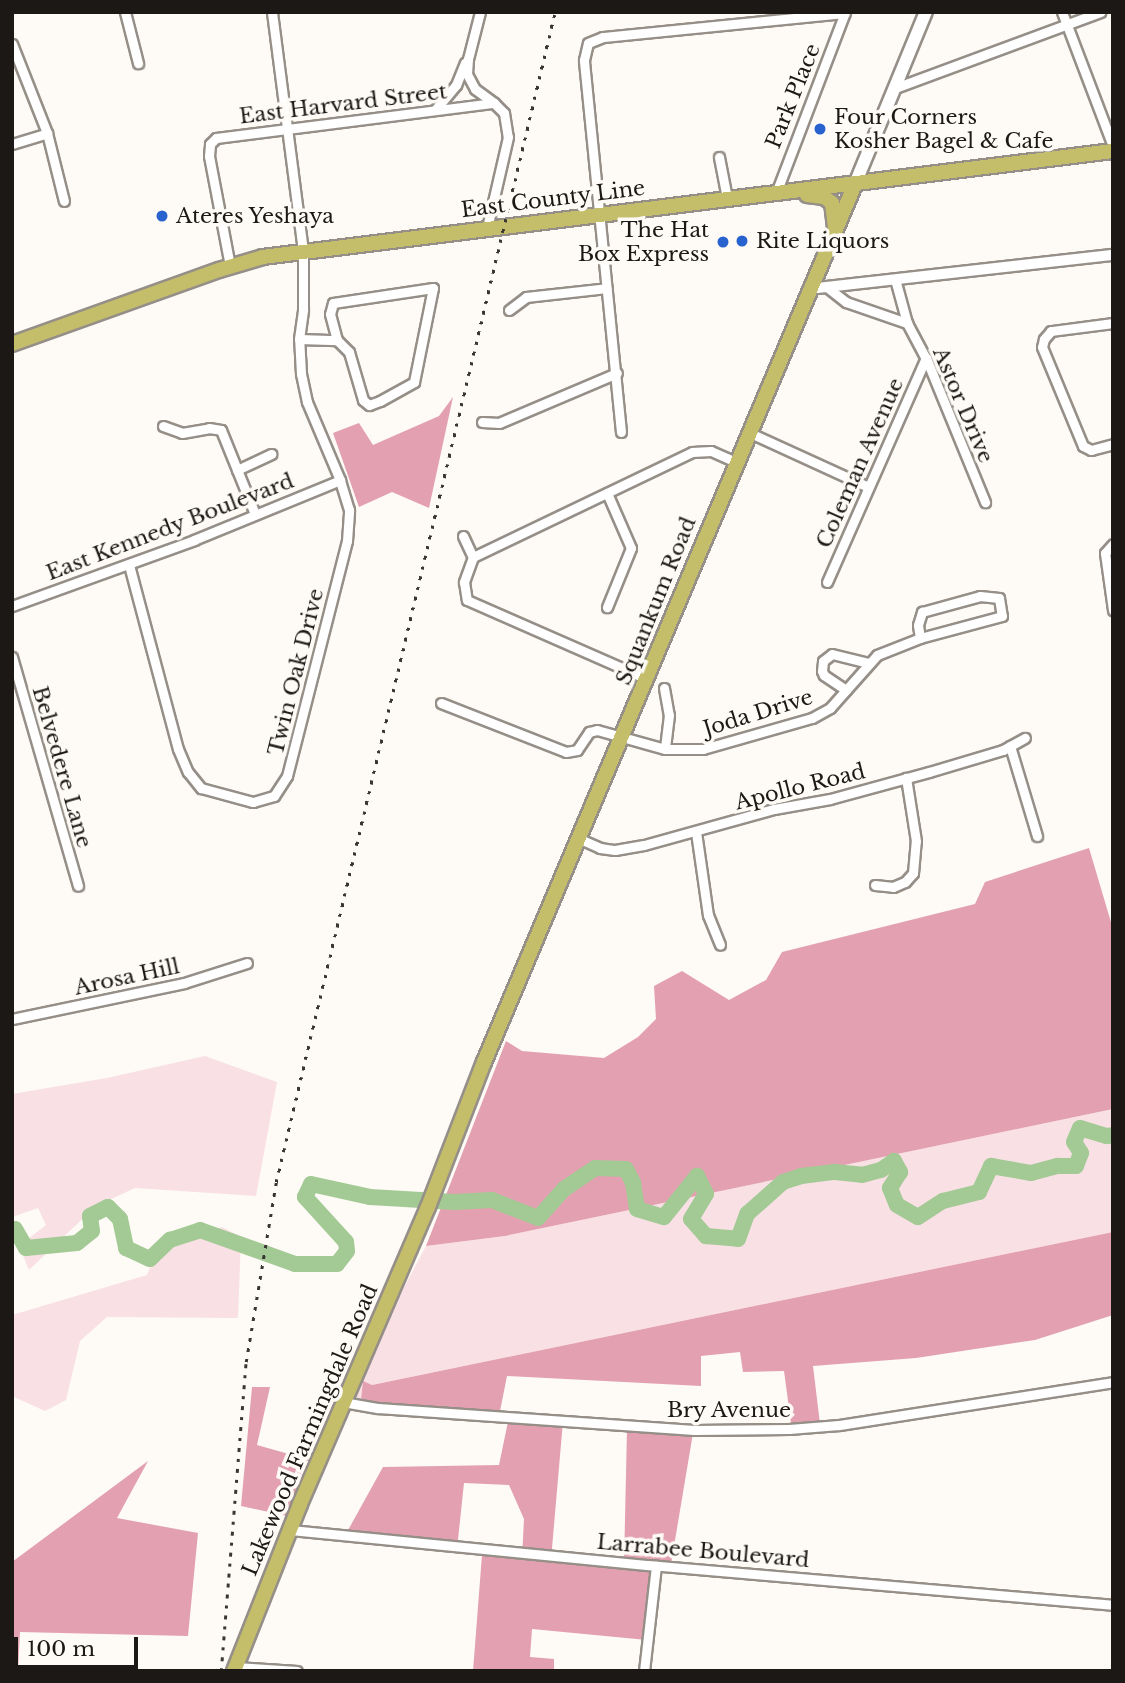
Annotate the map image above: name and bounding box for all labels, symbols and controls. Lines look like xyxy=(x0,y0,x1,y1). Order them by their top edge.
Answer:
street label: Park Place xyxy=(761,40,825,152)
street label: East Harvard Street xyxy=(238,79,448,129)
place label: Four Corners Kosher Bagel & Cafe xyxy=(834,104,1054,154)
marker: Four Corners Kosher Bagel & Cafe xyxy=(812,121,828,137)
street label: East County Line xyxy=(459,175,647,223)
place label: Ateres Yeshaya xyxy=(176,203,335,229)
marker: Ateres Yeshaya xyxy=(154,208,170,224)
place label: The Hat Box Express xyxy=(578,217,709,267)
place label: Rite Liquors xyxy=(756,228,889,254)
marker: Rite Liquors xyxy=(734,233,750,249)
marker: The Hat Box Express xyxy=(715,234,731,250)
street label: Astor Drive xyxy=(927,343,999,467)
street label: Coleman Avenue xyxy=(811,374,909,552)
street label: East Kennedy Boulevard xyxy=(43,468,297,586)
street label: Squankum Road xyxy=(611,513,701,689)
street label: Twin Oak Drive xyxy=(263,586,329,758)
street label: Belvedere Lane xyxy=(27,683,97,851)
street label: Joda Drive xyxy=(700,684,816,742)
street label: Apollo Road xyxy=(732,759,868,815)
street label: Arosa Hill xyxy=(72,954,182,1000)
street label: Lakewood Farmingdale Road xyxy=(237,1280,383,1580)
street label: Bry Avenue xyxy=(666,1397,792,1423)
street label: Larrabee Boulevard xyxy=(596,1529,810,1573)
scale bar xyxy=(18,1624,142,1668)
text: 100 m xyxy=(27,1636,95,1662)

